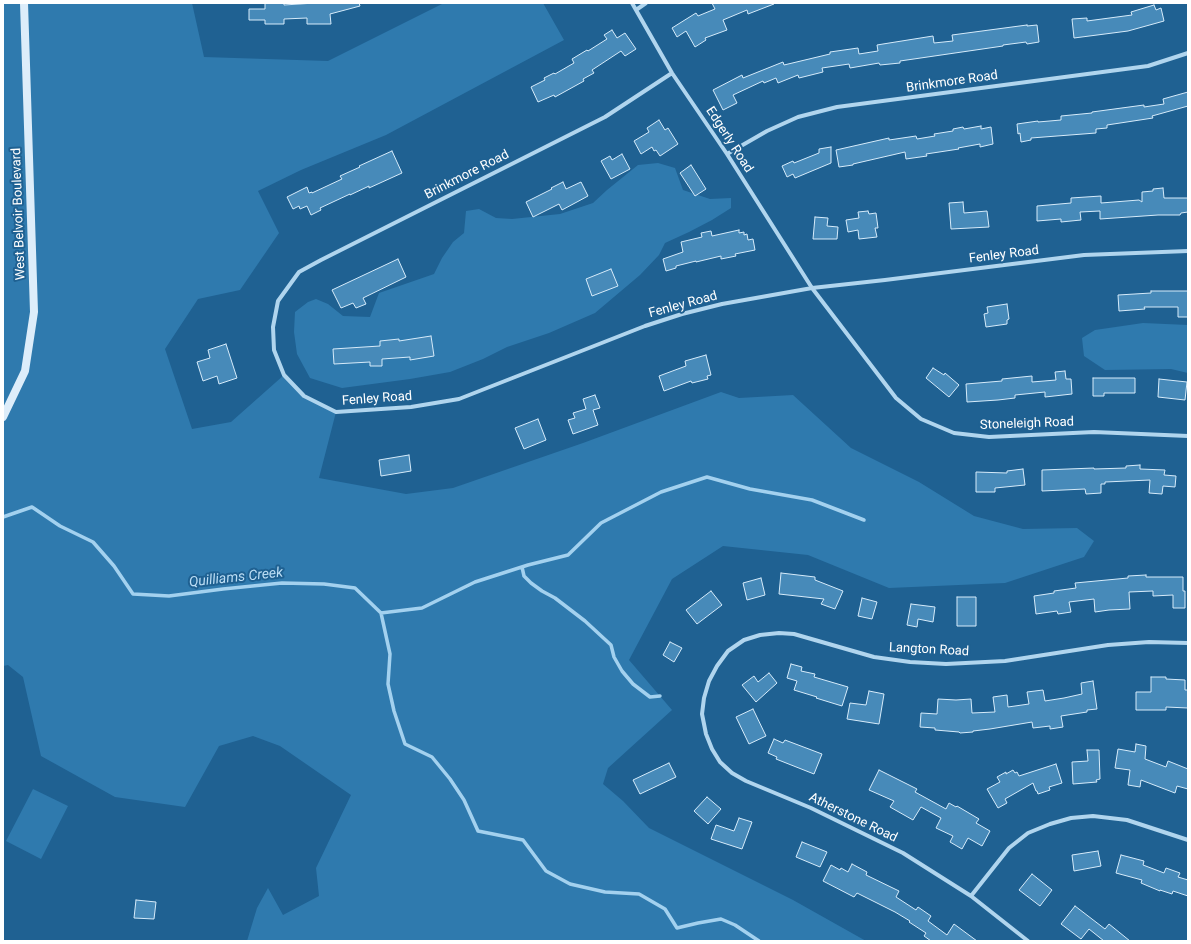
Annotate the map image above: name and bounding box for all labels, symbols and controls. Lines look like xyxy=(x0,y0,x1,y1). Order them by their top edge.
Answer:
street label: Brinkmore Road xyxy=(905,68,999,96)
street label: Edgerly Road xyxy=(702,104,756,176)
street label: Brinkmore Road xyxy=(422,147,512,203)
street label: West Belvoir Boulevard xyxy=(9,148,29,280)
street label: Fenley Road xyxy=(968,243,1040,267)
street label: Fenley Road xyxy=(647,288,719,322)
street label: Fenley Road xyxy=(341,389,413,409)
street label: Stoneleigh Road xyxy=(980,415,1074,433)
water label: Quilliams Creek xyxy=(188,565,284,591)
street label: Langton Road xyxy=(888,640,970,660)
street label: Atherstone Road xyxy=(806,790,900,846)

